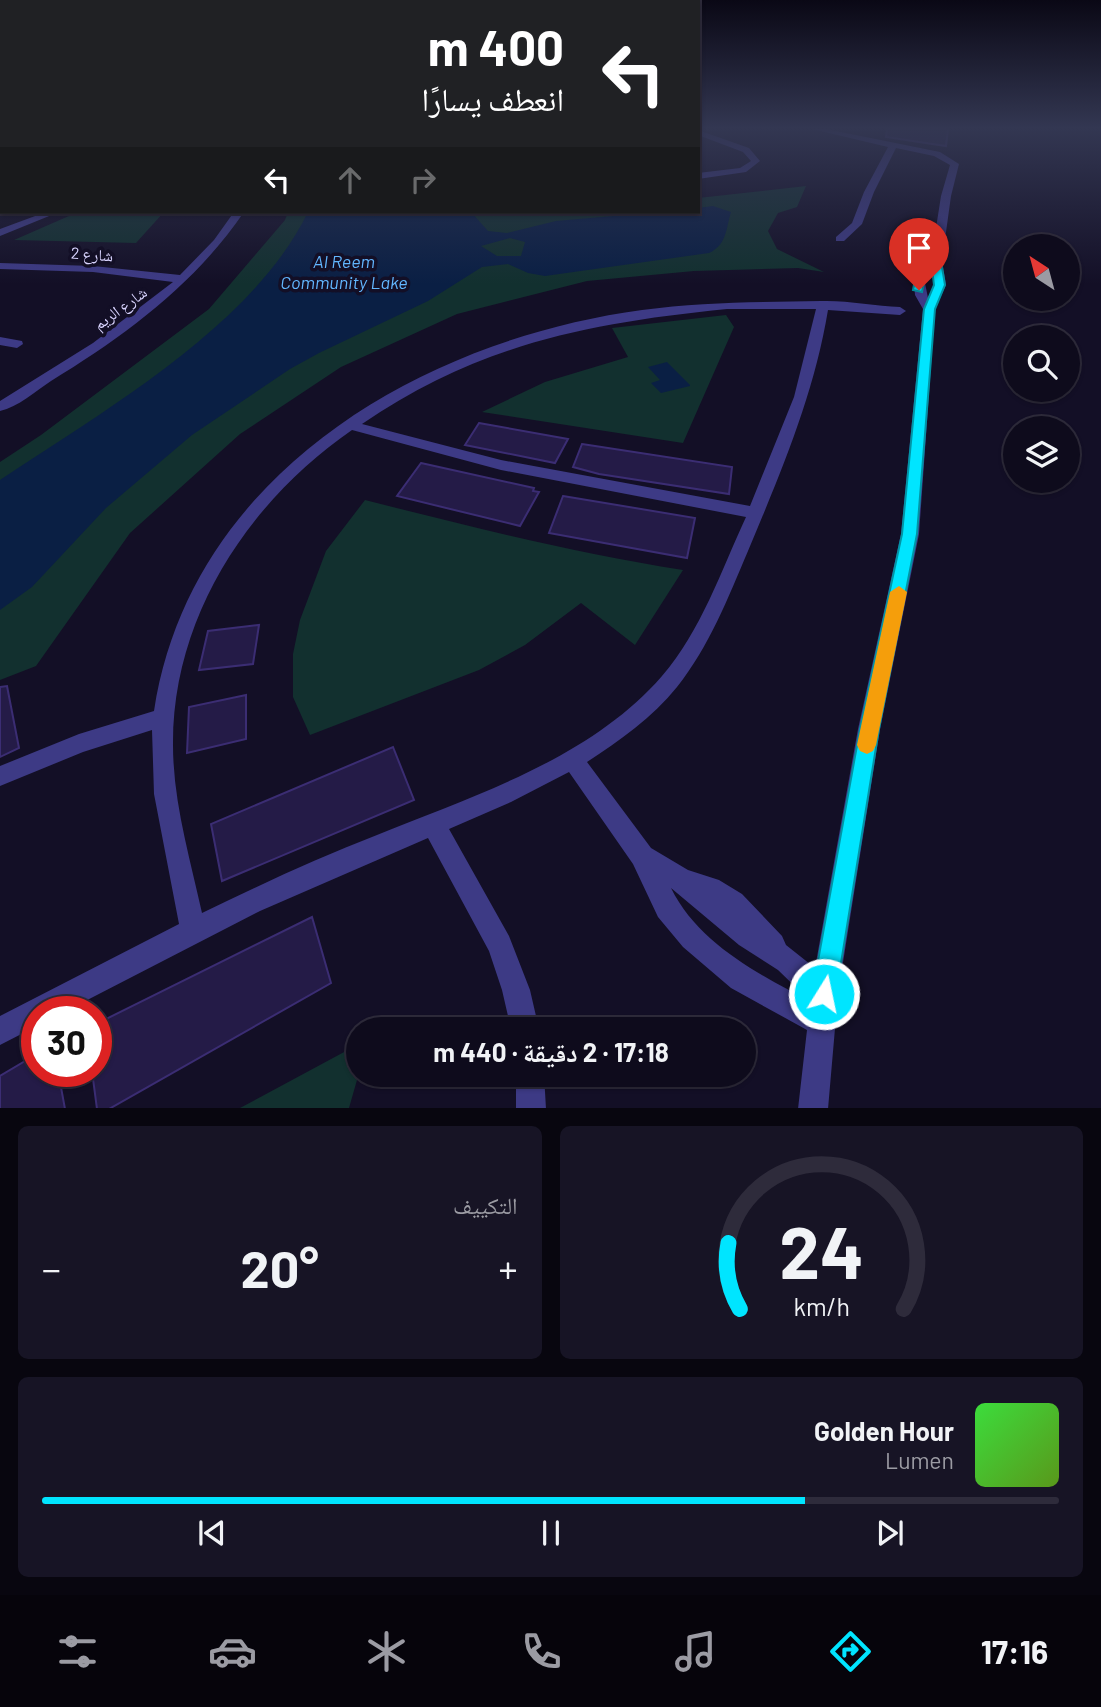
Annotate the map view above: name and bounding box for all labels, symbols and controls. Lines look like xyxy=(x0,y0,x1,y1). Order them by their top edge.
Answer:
text: 400 m xyxy=(428,17,564,76)
icon: left xyxy=(588,28,679,119)
text: انعطف يسارًا xyxy=(421,79,564,117)
icon: left xyxy=(258,161,296,199)
icon: ahead xyxy=(331,161,369,199)
icon: right xyxy=(404,161,442,199)
pin xyxy=(889,218,949,290)
icon: arrive xyxy=(900,229,938,267)
north arrow xyxy=(1003,234,1080,312)
map controls xyxy=(1003,234,1080,493)
street label: شارع 2 xyxy=(70,243,114,266)
water label: Al Reem Community Lake xyxy=(280,250,408,293)
street label: شارع الريم xyxy=(89,282,151,335)
button: search xyxy=(1003,325,1080,402)
button: layers xyxy=(1003,416,1080,493)
position arrow xyxy=(787,957,861,1031)
speed limit sign: 30 xyxy=(21,996,112,1087)
text: 17:18 · 2 دقيقة · 440 m xyxy=(433,1036,669,1067)
text: التكييف xyxy=(453,1191,518,1219)
text: 24 xyxy=(779,1206,864,1294)
text: 20° xyxy=(241,1236,319,1298)
text: − xyxy=(42,1245,61,1291)
text: + xyxy=(498,1245,518,1291)
text: km/h xyxy=(793,1290,850,1320)
text: Golden Hour xyxy=(814,1415,954,1446)
text: Lumen xyxy=(885,1446,954,1474)
icon: previous xyxy=(193,1514,231,1552)
icon: pause xyxy=(532,1514,570,1552)
icon: next xyxy=(871,1514,909,1552)
icon: filters xyxy=(53,1627,102,1676)
icon: car xyxy=(208,1627,257,1676)
icon: climate xyxy=(362,1627,411,1676)
icon: phone xyxy=(517,1627,566,1676)
icon: music xyxy=(671,1627,720,1676)
icon: directions xyxy=(826,1627,875,1676)
text: 17:16 xyxy=(981,1632,1048,1670)

